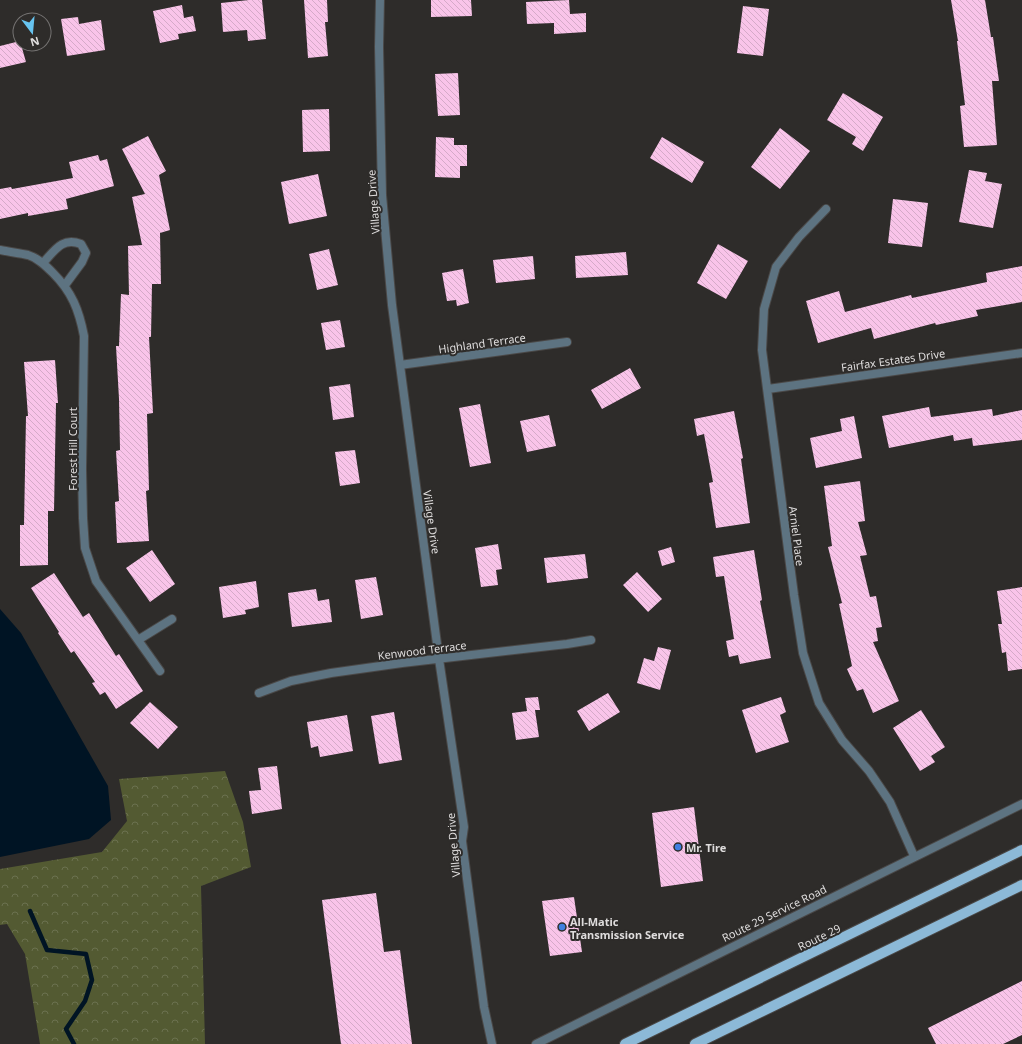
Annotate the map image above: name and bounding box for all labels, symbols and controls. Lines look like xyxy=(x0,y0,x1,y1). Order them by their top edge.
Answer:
north arrow xyxy=(12,12,52,52)
text: N xyxy=(29,34,41,51)
street label: Village Drive xyxy=(363,169,383,235)
street label: Highland Terrace xyxy=(437,329,527,357)
street label: Fairfax Estates Drive xyxy=(840,345,946,375)
street label: Forest Hill Court xyxy=(65,407,80,491)
street label: Village Drive xyxy=(420,489,444,555)
street label: Arniel Place xyxy=(786,505,808,567)
street label: Kenwood Terrace xyxy=(377,637,467,663)
street label: Village Drive xyxy=(443,812,463,878)
place label: Mr. Tire xyxy=(686,840,727,855)
marker: Mr. Tire xyxy=(673,842,683,852)
street label: Route 29 Service Road xyxy=(720,882,828,944)
place label: All-Matic Transmission Service xyxy=(570,914,685,942)
street label: Route 29 xyxy=(795,921,843,953)
marker: All-Matic Transmission Service xyxy=(557,922,567,932)

